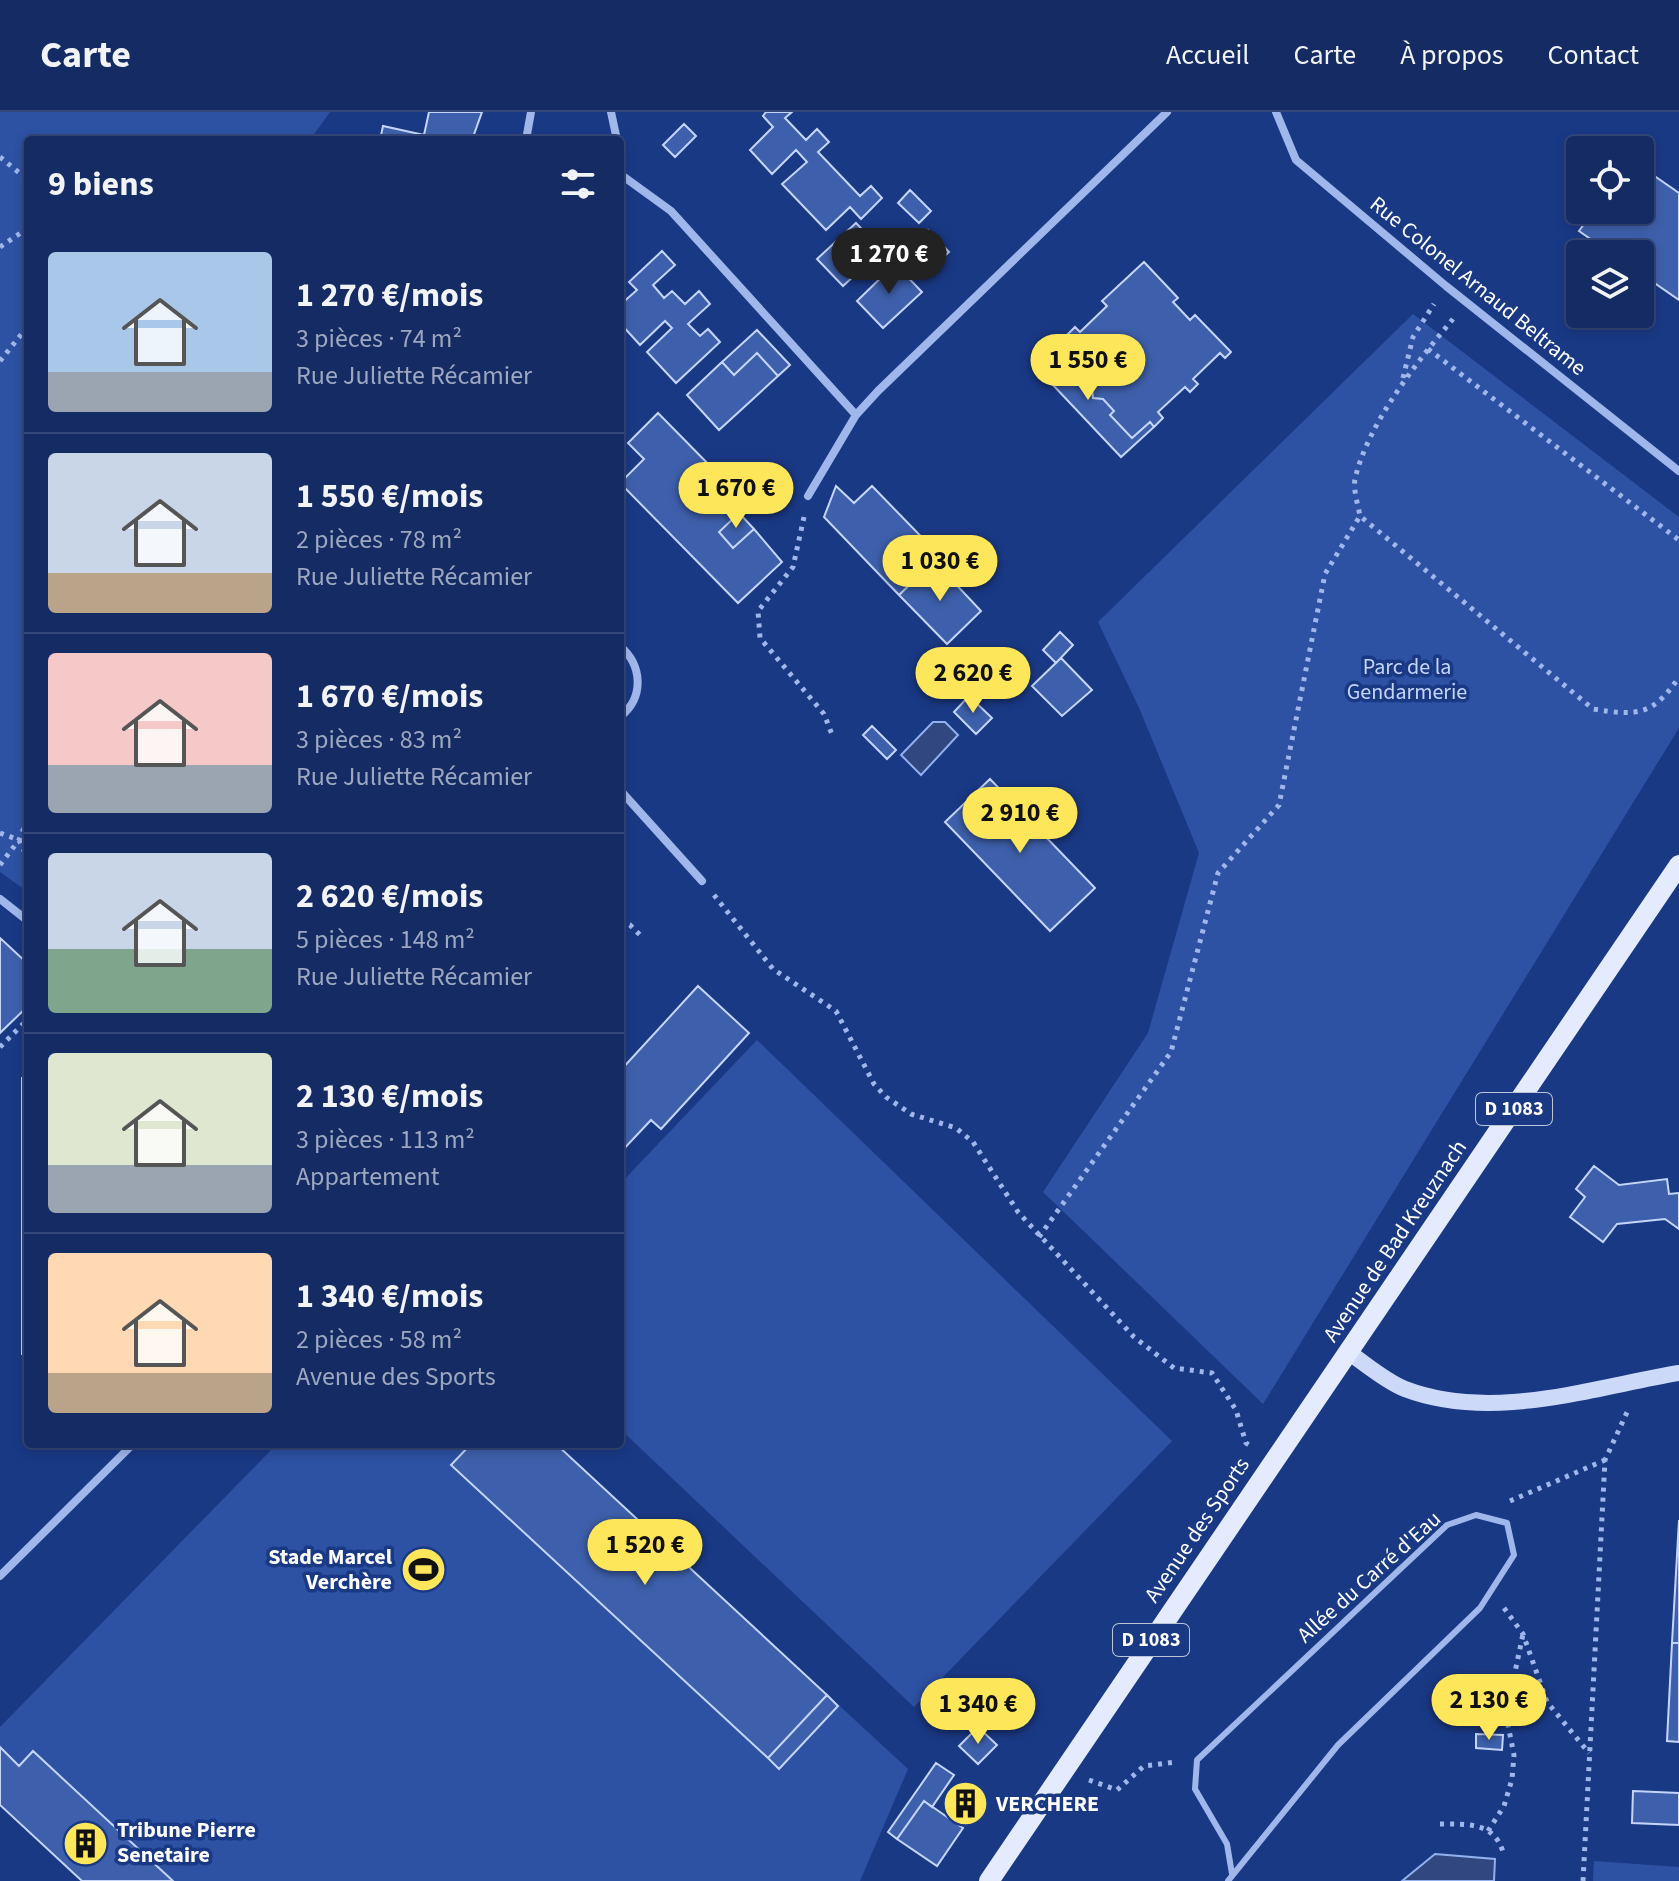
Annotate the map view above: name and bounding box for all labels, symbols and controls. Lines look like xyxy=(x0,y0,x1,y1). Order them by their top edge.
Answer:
text: Carte xyxy=(40,28,131,82)
text: Accueil xyxy=(1166,35,1249,75)
text: Carte xyxy=(1293,35,1356,75)
text: À propos xyxy=(1400,35,1504,75)
text: Contact xyxy=(1548,35,1639,75)
map controls xyxy=(1566,136,1654,328)
button: locate xyxy=(1566,136,1654,224)
text: 9 biens xyxy=(48,160,154,209)
icon: filters xyxy=(556,162,600,206)
street label: Rue Colonel Arnaud Beltrame xyxy=(1363,189,1593,384)
pin: 1 270 € xyxy=(815,228,963,296)
text: 1 270 € xyxy=(849,235,929,272)
button: layers xyxy=(1566,240,1654,328)
text: 1 270 €/mois xyxy=(296,271,483,320)
icon: home xyxy=(112,284,208,380)
text: 3 pièces · 74 m² xyxy=(296,320,462,357)
pin: 1 550 € xyxy=(1014,334,1162,402)
text: 1 550 € xyxy=(1048,341,1128,378)
text: Rue Juliette Récamier xyxy=(296,357,532,394)
pin: 1 670 € xyxy=(662,462,810,530)
text: 1 670 € xyxy=(696,469,776,506)
text: 1 550 €/mois xyxy=(296,472,483,521)
icon: home xyxy=(112,485,208,581)
text: 2 pièces · 78 m² xyxy=(296,521,462,558)
pin: 1 030 € xyxy=(866,535,1014,603)
text: 1 030 € xyxy=(900,542,980,579)
text: Rue Juliette Récamier xyxy=(296,558,532,595)
pin: 2 620 € xyxy=(899,647,1047,715)
park label: Parc de la Gendarmerie xyxy=(1347,651,1467,708)
text: 2 620 € xyxy=(933,654,1013,691)
text: 1 670 €/mois xyxy=(296,672,483,721)
icon: home xyxy=(112,685,208,781)
text: 3 pièces · 83 m² xyxy=(296,721,462,758)
text: Rue Juliette Récamier xyxy=(296,758,532,795)
pin: 2 910 € xyxy=(946,787,1094,855)
text: 2 910 € xyxy=(980,794,1060,831)
text: 2 620 €/mois xyxy=(296,872,483,921)
icon: home xyxy=(112,885,208,981)
text: 5 pièces · 148 m² xyxy=(296,921,475,958)
text: Rue Juliette Récamier xyxy=(296,958,532,995)
text: 2 130 €/mois xyxy=(296,1072,483,1121)
icon: home xyxy=(112,1085,208,1181)
road number: D 1083 xyxy=(1476,1093,1552,1125)
text: 3 pièces · 113 m² xyxy=(296,1121,475,1158)
street label: Avenue de Bad Kreuznach xyxy=(1315,1133,1475,1349)
text: Appartement xyxy=(296,1158,440,1195)
text: 1 340 €/mois xyxy=(296,1272,483,1321)
icon: home xyxy=(112,1285,208,1381)
text: 2 pièces · 58 m² xyxy=(296,1321,462,1358)
text: Avenue des Sports xyxy=(296,1358,496,1395)
street label: Avenue des Sports xyxy=(1137,1451,1257,1609)
street label: Allée du Carré d'Eau xyxy=(1290,1503,1448,1651)
pin: 1 520 € xyxy=(571,1519,719,1587)
text: 1 520 € xyxy=(605,1526,685,1563)
place label: Stade Marcel Verchère xyxy=(268,1541,393,1598)
sports icon: Stade Marcel Verchère xyxy=(399,1546,447,1594)
road number: D 1083 xyxy=(1113,1624,1189,1656)
pin: 2 130 € xyxy=(1415,1674,1563,1742)
pin: 1 340 € xyxy=(904,1678,1052,1746)
text: 2 130 € xyxy=(1449,1681,1529,1718)
text: 1 340 € xyxy=(938,1685,1018,1722)
building icon: VERCHERE xyxy=(941,1780,989,1828)
place label: VERCHERE xyxy=(995,1788,1099,1820)
place label: Tribune Pierre Senetaire xyxy=(117,1814,256,1871)
building icon: Tribune Pierre Senetaire xyxy=(62,1819,110,1867)

